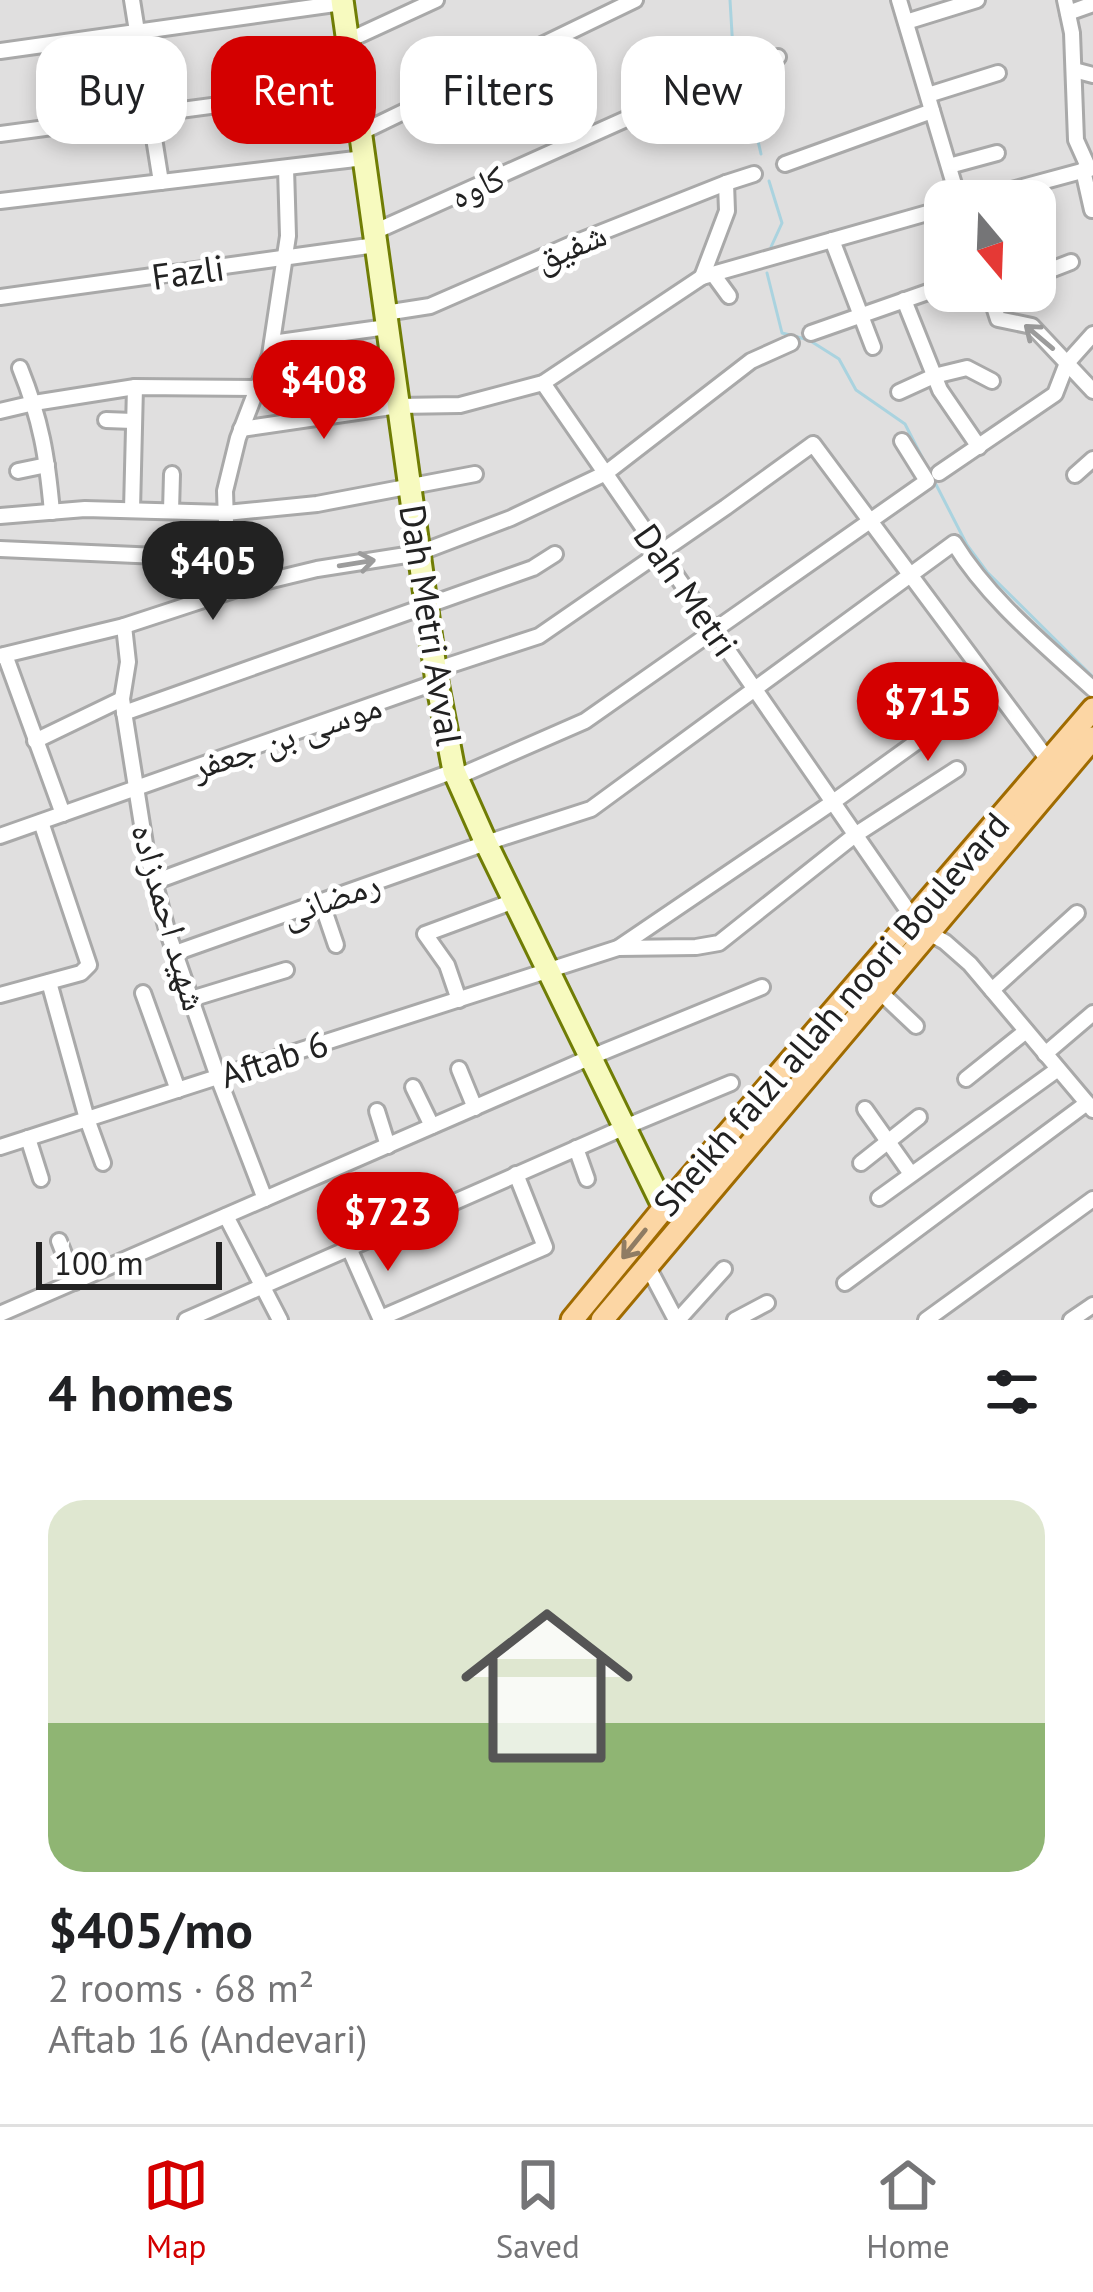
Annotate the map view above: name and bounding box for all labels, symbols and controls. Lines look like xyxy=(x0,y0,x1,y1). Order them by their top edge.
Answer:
chip: Buy xyxy=(36,36,187,144)
chip: Rent xyxy=(211,36,376,144)
chip: Filters xyxy=(400,36,597,144)
chip: New xyxy=(621,36,785,144)
street label: کاوه xyxy=(442,153,512,218)
north arrow xyxy=(924,180,1056,312)
map controls xyxy=(924,180,1056,312)
street label: شفیق xyxy=(527,210,613,282)
street label: Fazli xyxy=(149,243,227,300)
one-way arrow xyxy=(1024,324,1056,351)
pin: $408 xyxy=(253,340,395,442)
text: $408 xyxy=(280,353,368,404)
street label: Dah Metri Avval xyxy=(389,501,474,749)
street label: Dah Metri xyxy=(624,514,749,665)
pin: $405 xyxy=(142,521,284,623)
text: $405 xyxy=(169,534,257,585)
one-way arrow xyxy=(336,551,375,574)
pin: $715 xyxy=(857,662,999,764)
text: $715 xyxy=(884,675,972,726)
street label: موسی بن جعفر xyxy=(184,681,387,790)
street label: Sheikh falzl allah noori Boulevard xyxy=(642,802,1019,1225)
street label: شهید احمدزاده xyxy=(121,818,220,1016)
street label: رمضانی xyxy=(274,858,386,937)
street label: Aftab 6 xyxy=(214,1019,334,1098)
pin: $723 xyxy=(317,1172,459,1274)
text: $723 xyxy=(344,1185,432,1236)
one-way arrow xyxy=(621,1228,649,1259)
scale bar xyxy=(36,1236,222,1289)
text: 100 m xyxy=(54,1241,144,1284)
text: 4 homes xyxy=(48,1359,234,1425)
icon: filters xyxy=(979,1359,1045,1425)
icon: home xyxy=(439,1578,655,1794)
text: $405/mo xyxy=(48,1896,253,1962)
text: 2 rooms · 68 m² xyxy=(48,1962,314,2013)
text: Aftab 16 (Andevari) xyxy=(48,2013,367,2064)
tab: Map xyxy=(143,2152,209,2267)
tab: Saved xyxy=(496,2152,580,2267)
tab: Home xyxy=(866,2152,950,2267)

